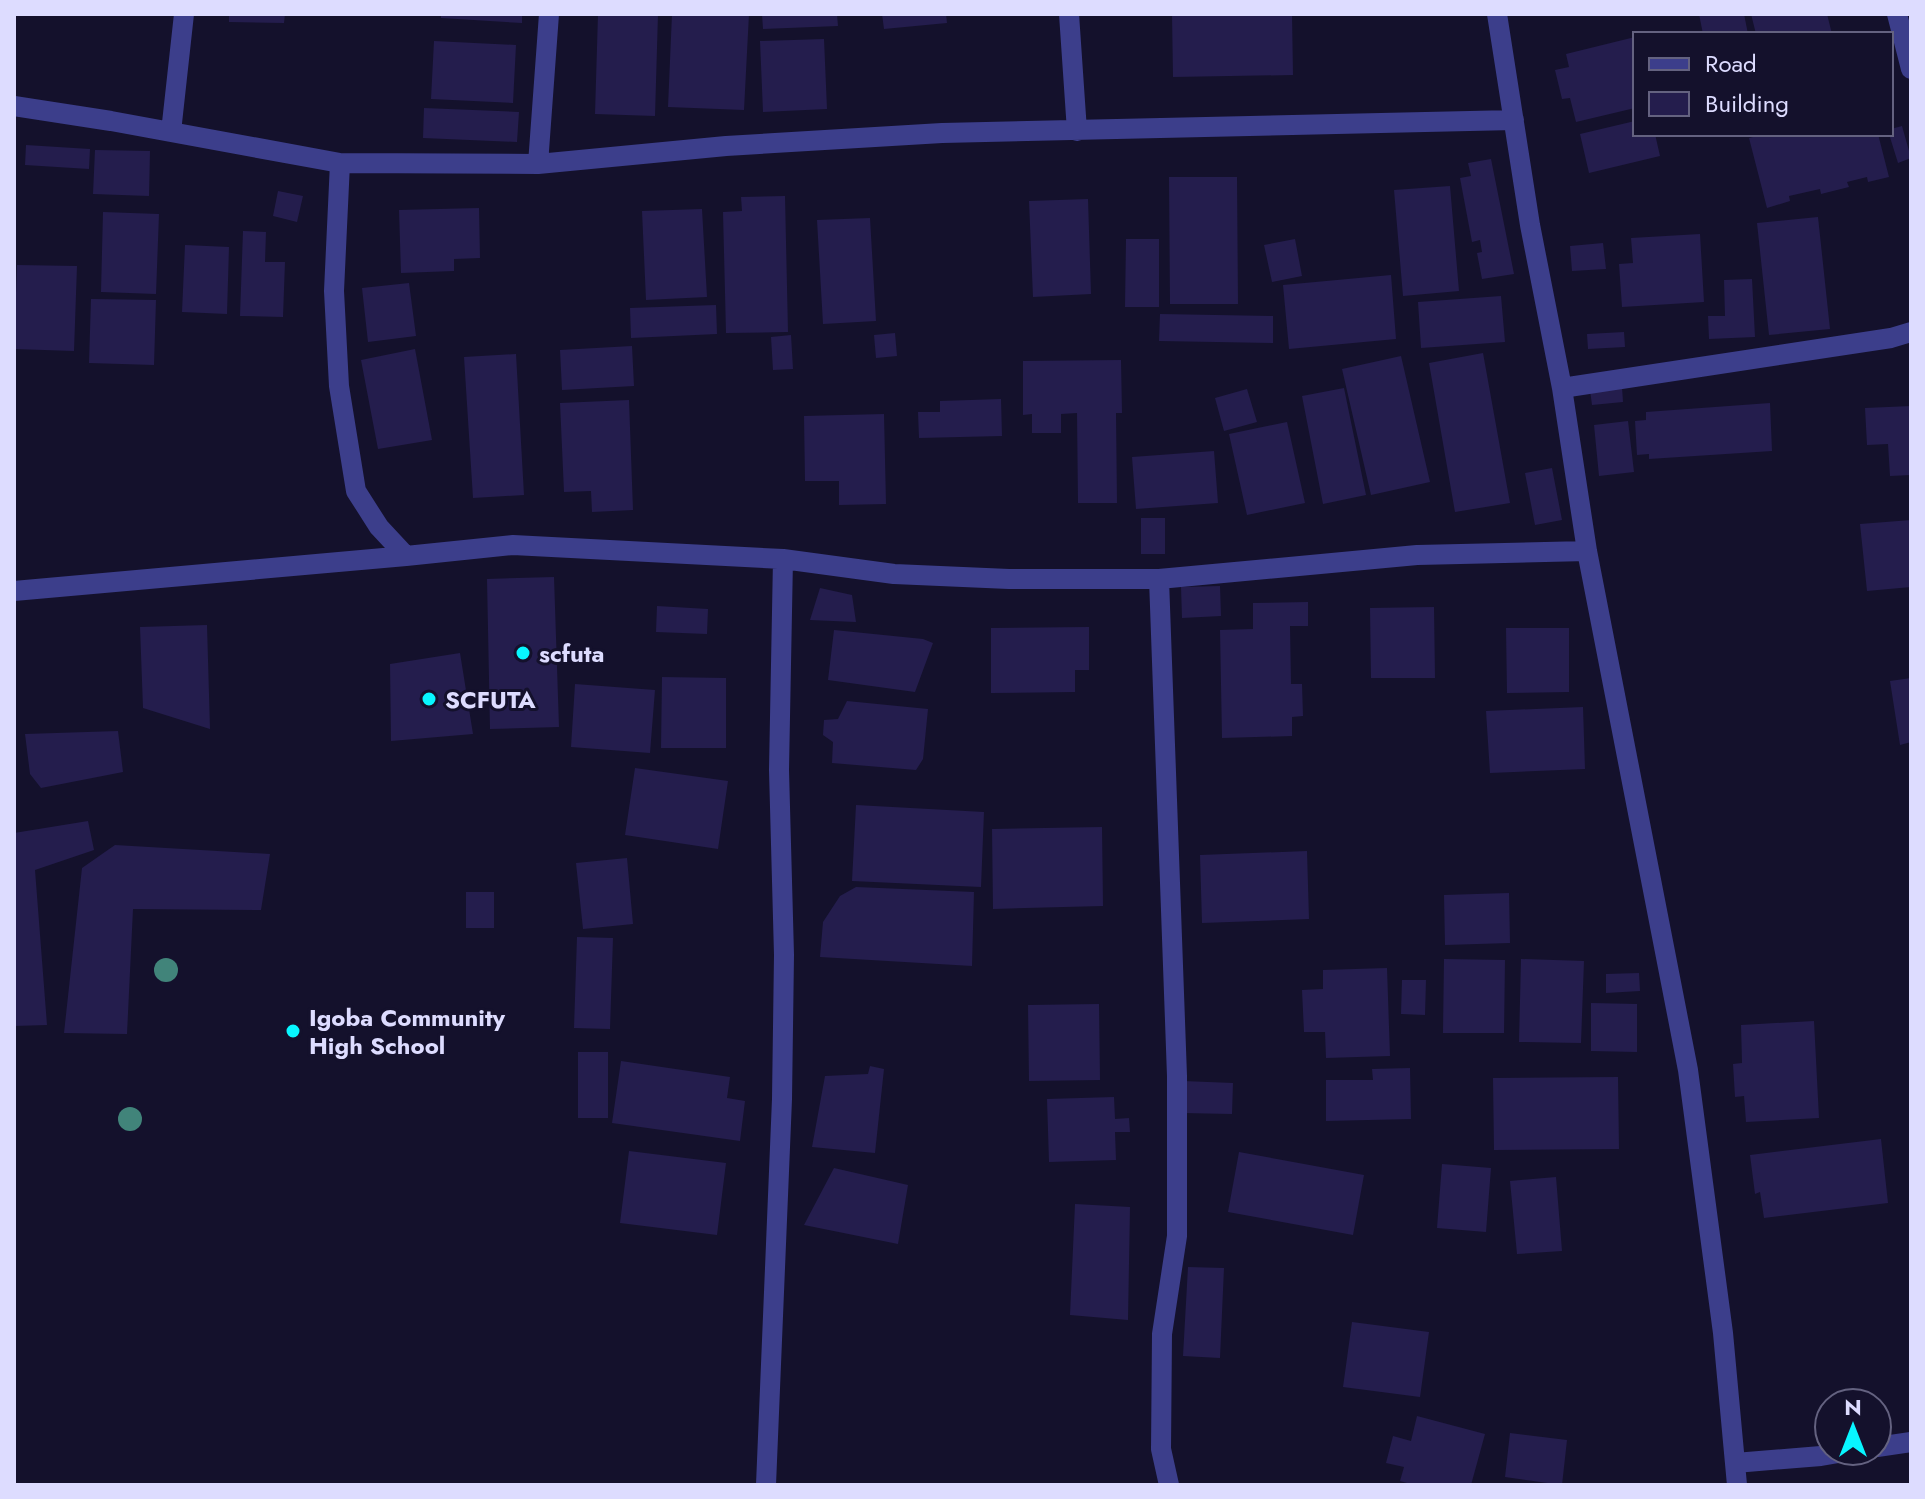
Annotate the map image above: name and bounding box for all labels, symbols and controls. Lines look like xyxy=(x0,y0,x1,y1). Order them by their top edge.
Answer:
legend xyxy=(1633,32,1893,136)
text: Road xyxy=(1705,46,1757,81)
text: Building xyxy=(1705,86,1789,121)
place label: scfuta xyxy=(539,636,604,671)
marker: scfuta xyxy=(514,644,532,662)
place label: SCFUTA xyxy=(445,682,536,717)
marker: SCFUTA xyxy=(420,690,438,708)
place label: Igoba Community High School xyxy=(309,1000,506,1063)
marker: Igoba Community High School xyxy=(284,1022,302,1040)
north arrow xyxy=(1813,1387,1893,1467)
text: N xyxy=(1844,1391,1862,1423)

